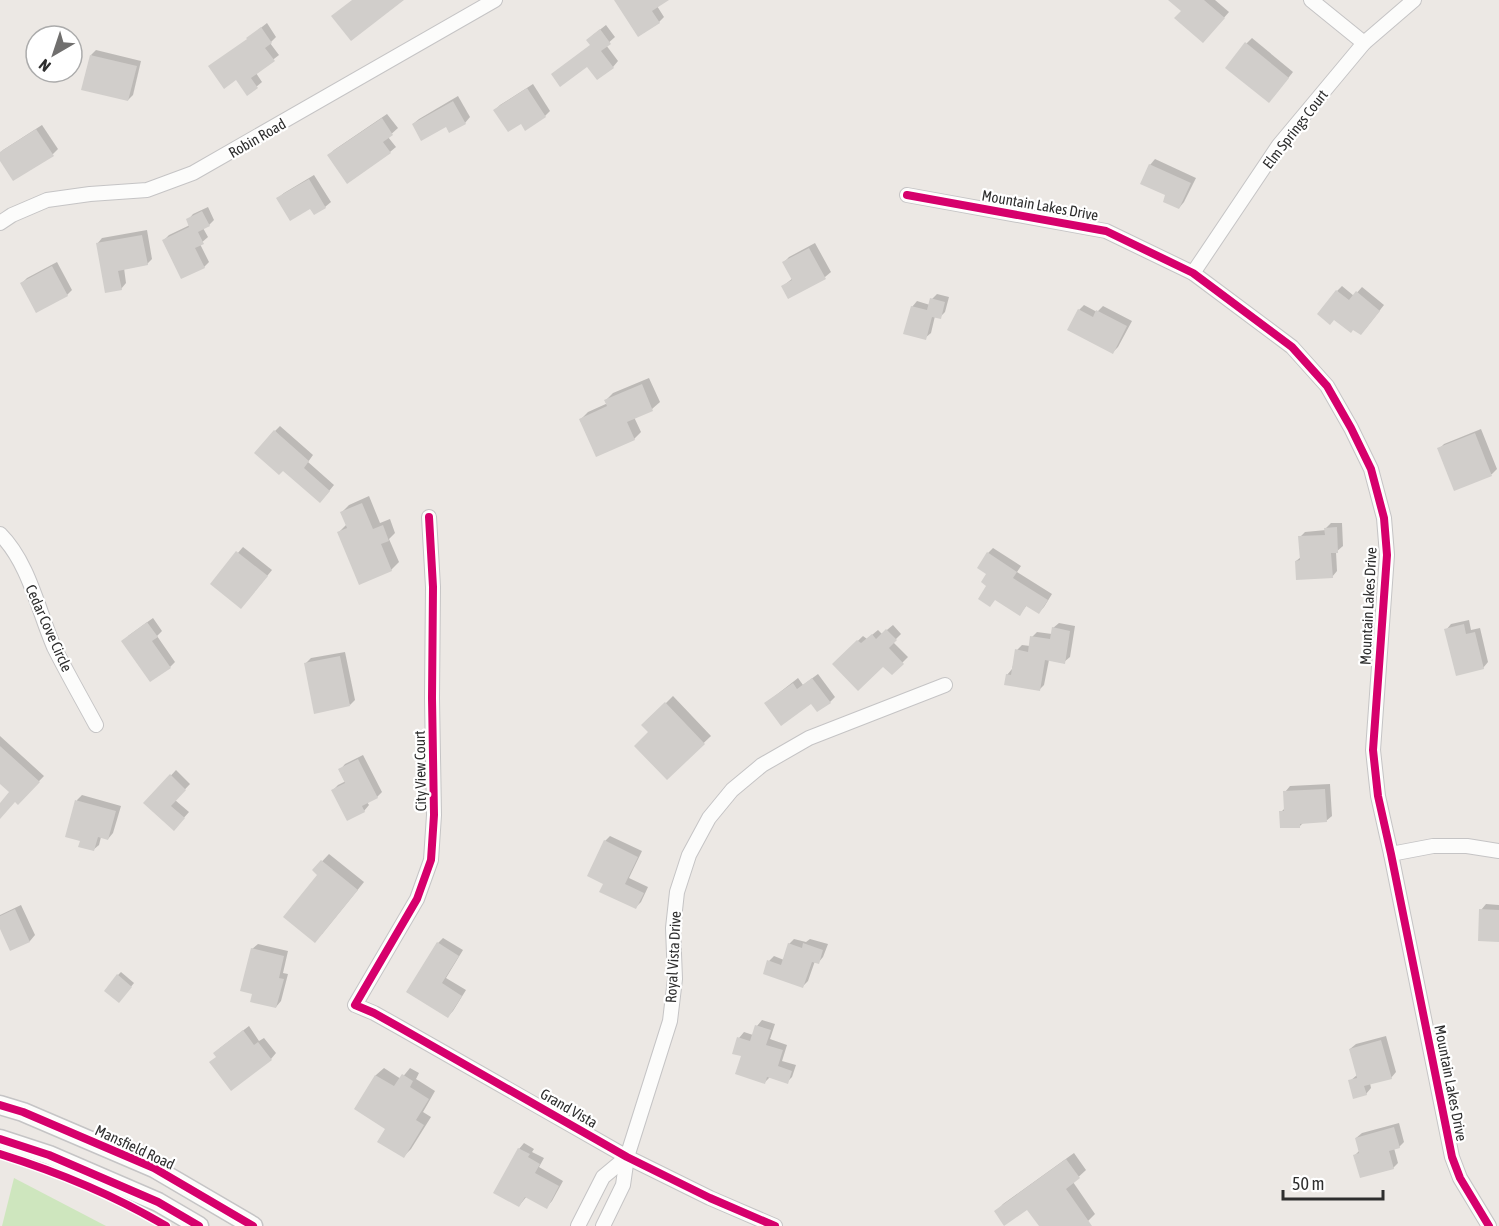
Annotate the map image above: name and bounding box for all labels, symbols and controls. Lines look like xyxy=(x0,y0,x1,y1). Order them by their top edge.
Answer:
north arrow xyxy=(24,24,84,84)
text: N xyxy=(35,56,54,76)
street label: Elm Springs Court xyxy=(1259,86,1331,172)
street label: Robin Road xyxy=(225,115,289,161)
street label: Mountain Lakes Drive xyxy=(980,186,1100,224)
street label: Mountain Lakes Drive xyxy=(1356,546,1380,665)
street label: Cedar Cove Circle xyxy=(22,582,76,674)
street label: City View Court xyxy=(411,730,429,812)
street label: Royal Vista Drive xyxy=(662,910,684,1003)
street label: Mountain Lakes Drive xyxy=(1431,1023,1471,1143)
street label: Grand Vista xyxy=(538,1085,600,1131)
street label: Mansfield Road xyxy=(93,1121,177,1173)
scale bar xyxy=(1283,1163,1384,1201)
text: 50 m xyxy=(1292,1173,1324,1194)

